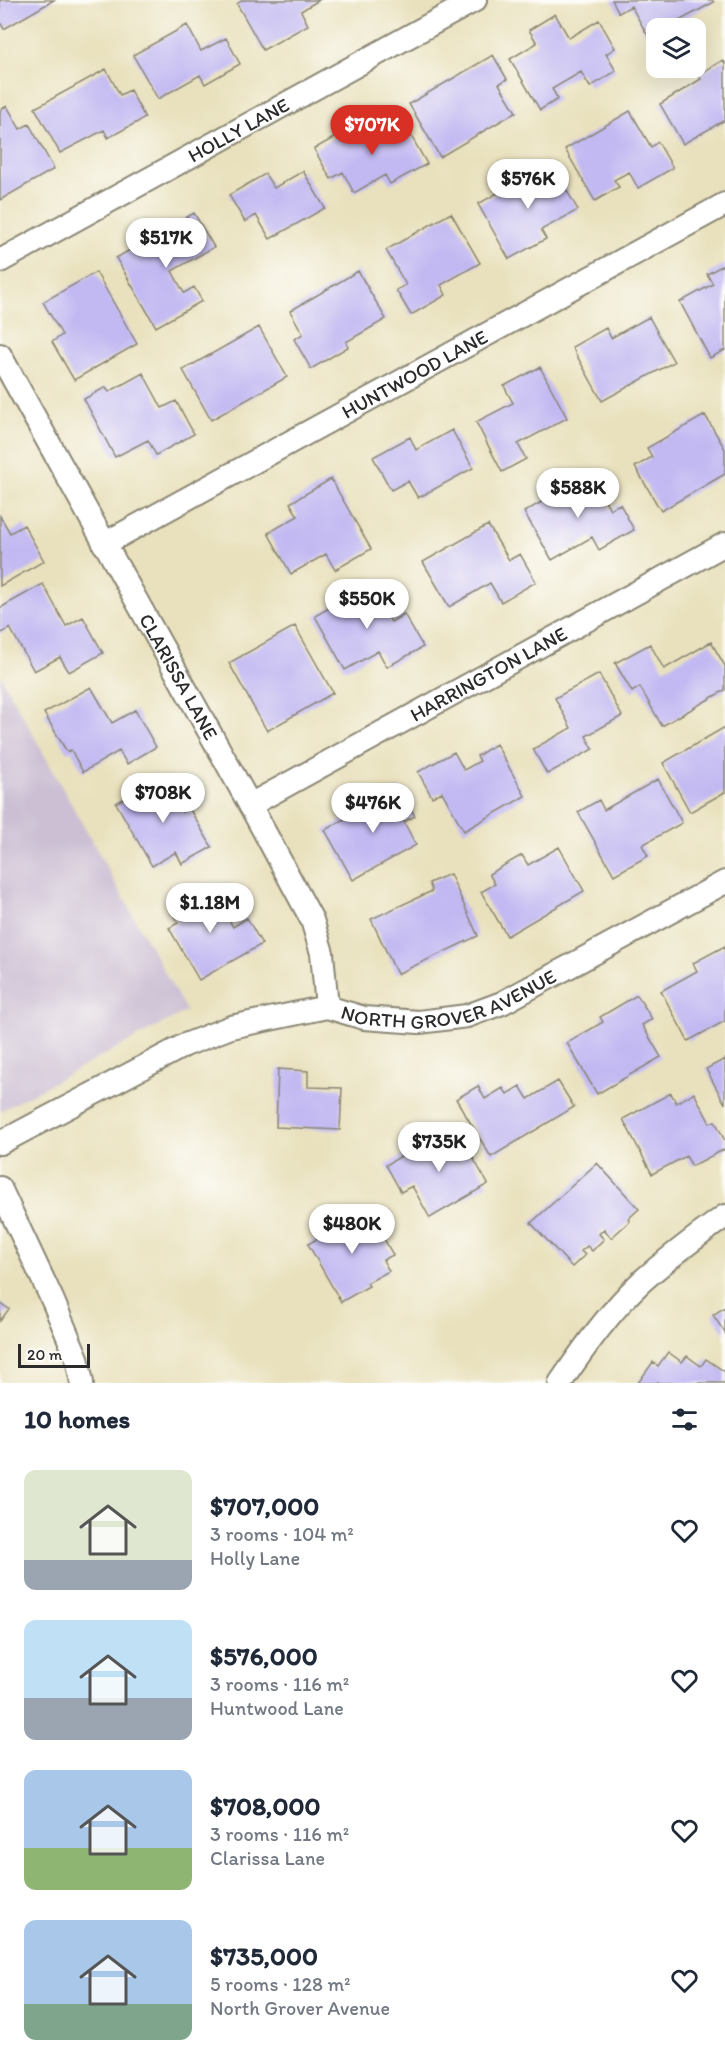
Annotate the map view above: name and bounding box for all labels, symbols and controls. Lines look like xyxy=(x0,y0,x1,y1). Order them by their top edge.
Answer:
map controls xyxy=(646,18,706,78)
button: layers xyxy=(646,18,706,78)
street label: HOLLY LANE xyxy=(184,93,293,167)
pin: $707K xyxy=(330,105,414,156)
text: $707K xyxy=(344,112,400,136)
pin: $576K xyxy=(486,159,570,210)
text: $576K xyxy=(501,166,555,190)
pin: $517K xyxy=(124,218,208,269)
text: $517K xyxy=(140,225,192,249)
street label: HUNTWOOD LANE xyxy=(337,324,492,424)
pin: $588K xyxy=(536,468,620,519)
text: $588K xyxy=(550,475,606,499)
pin: $550K xyxy=(325,579,409,630)
text: $550K xyxy=(339,586,395,610)
street label: CLARISSA LANE xyxy=(134,609,223,744)
street label: HARRINGTON LANE xyxy=(406,621,571,727)
pin: $708K xyxy=(121,773,205,824)
text: $708K xyxy=(135,780,191,804)
pin: $476K xyxy=(331,783,415,834)
text: $476K xyxy=(345,790,401,814)
pin: $1.18M xyxy=(161,883,259,934)
text: $1.18M xyxy=(180,890,240,914)
street label: NORTH GROVER AVENUE xyxy=(338,964,560,1034)
pin: $735K xyxy=(397,1122,481,1173)
text: $735K xyxy=(412,1129,466,1153)
pin: $480K xyxy=(310,1204,394,1255)
text: $480K xyxy=(323,1211,381,1235)
scale bar xyxy=(18,1341,90,1368)
text: 20 m xyxy=(27,1345,62,1364)
text: 10 homes xyxy=(24,1403,130,1435)
icon: filters xyxy=(668,1403,701,1436)
text: $707,000 xyxy=(210,1490,319,1522)
icon: home xyxy=(72,1494,144,1566)
icon: heart xyxy=(668,1514,701,1547)
text: 3 rooms · 104 m² xyxy=(210,1522,354,1546)
text: Holly Lane xyxy=(210,1546,300,1570)
text: $576,000 xyxy=(210,1640,318,1672)
icon: home xyxy=(72,1644,144,1716)
icon: heart xyxy=(668,1664,701,1697)
text: 3 rooms · 116 m² xyxy=(210,1672,349,1696)
text: Huntwood Lane xyxy=(210,1696,344,1720)
text: $708,000 xyxy=(210,1790,321,1822)
icon: home xyxy=(72,1794,144,1866)
icon: heart xyxy=(668,1814,701,1847)
text: 3 rooms · 116 m² xyxy=(210,1822,349,1846)
text: Clarissa Lane xyxy=(210,1846,325,1870)
text: $735,000 xyxy=(210,1940,318,1972)
icon: home xyxy=(72,1944,144,2016)
icon: heart xyxy=(668,1964,701,1997)
text: 5 rooms · 128 m² xyxy=(210,1972,351,1996)
text: North Grover Avenue xyxy=(210,1996,390,2020)

